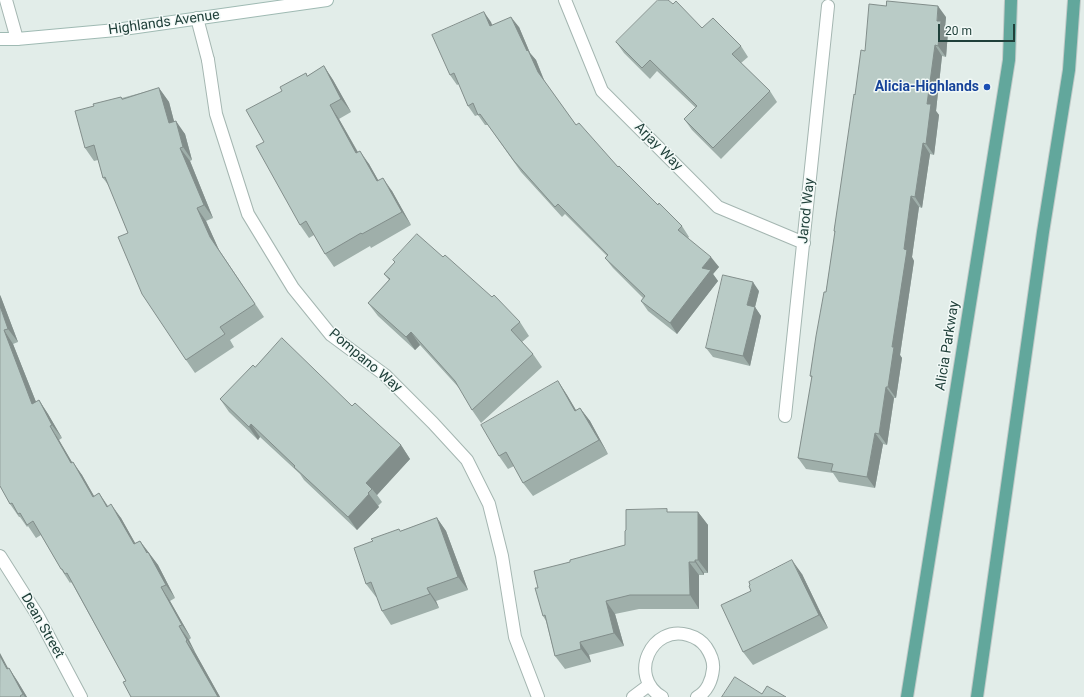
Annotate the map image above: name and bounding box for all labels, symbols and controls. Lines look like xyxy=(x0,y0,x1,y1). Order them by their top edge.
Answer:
street label: Highlands Avenue xyxy=(107,7,221,39)
scale bar xyxy=(940,16,1017,42)
text: 20 m xyxy=(945,24,972,38)
place label: Alicia-Highlands xyxy=(875,79,979,95)
marker: Alicia-Highlands xyxy=(982,82,992,92)
street label: Arjay Way xyxy=(630,119,686,175)
street label: Jarod Way xyxy=(795,177,819,245)
street label: Alicia Parkway xyxy=(933,300,963,392)
street label: Pompano Way xyxy=(325,326,405,396)
street label: Dean Street xyxy=(17,590,67,662)

